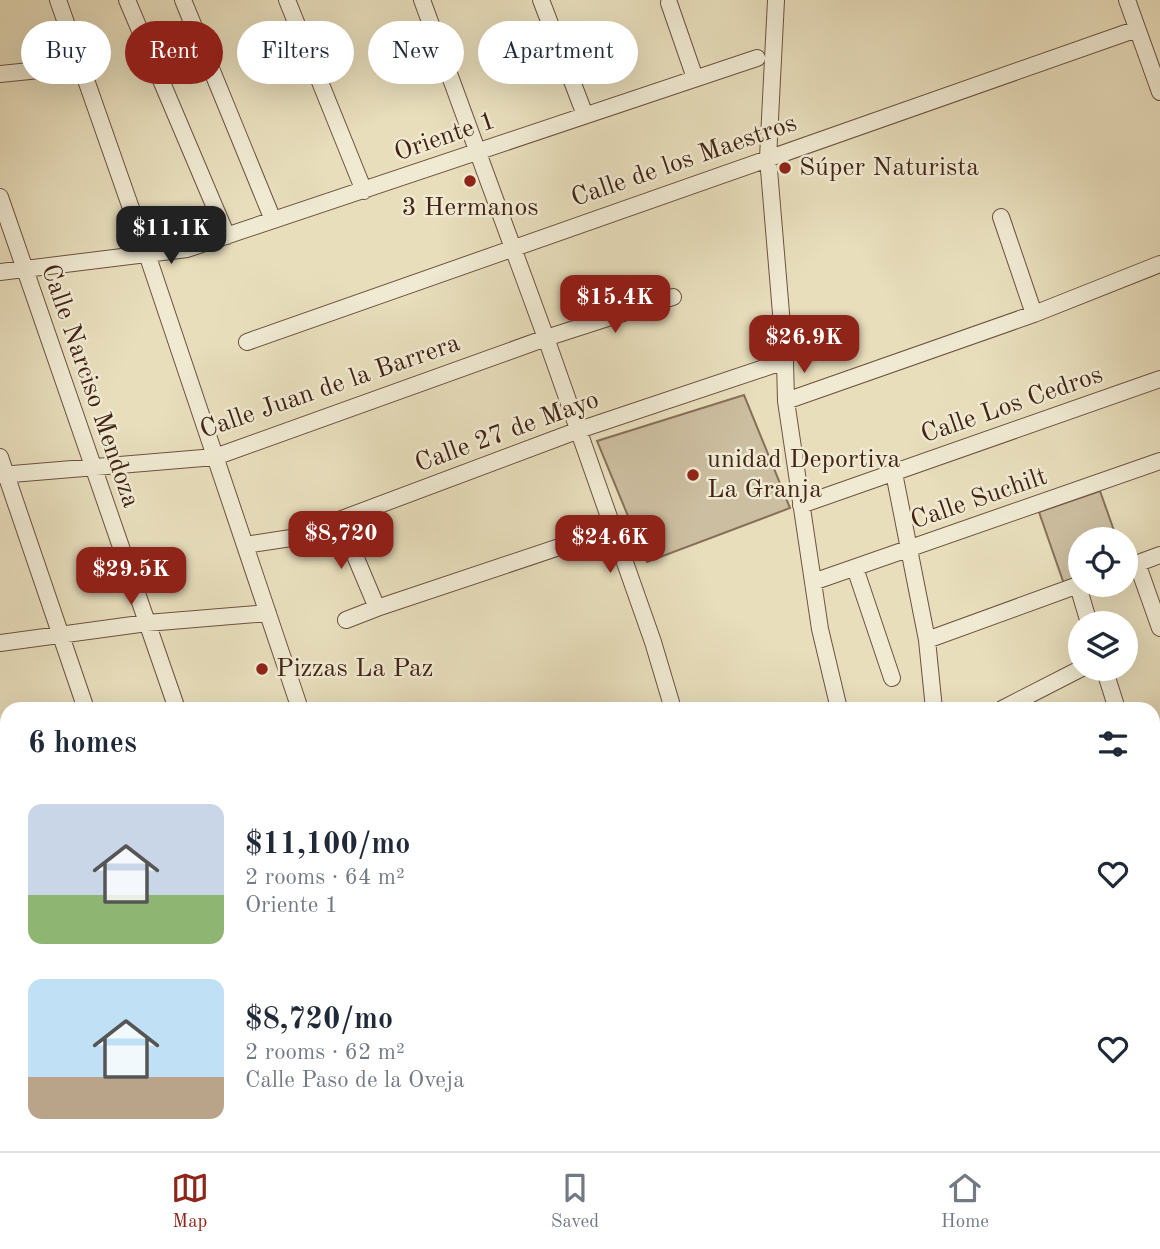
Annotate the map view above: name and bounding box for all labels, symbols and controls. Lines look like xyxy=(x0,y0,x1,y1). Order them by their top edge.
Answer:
chip: Buy xyxy=(21,21,111,84)
chip: Rent xyxy=(125,21,223,84)
chip: Filters xyxy=(237,21,354,84)
chip: New xyxy=(368,21,464,84)
chip: Apartment xyxy=(478,21,638,84)
street label: Oriente 1 xyxy=(391,108,499,166)
street label: Calle de los Maestros xyxy=(568,110,800,212)
place label: Súper Naturista xyxy=(799,155,979,181)
marker: Súper Naturista xyxy=(777,160,793,176)
marker: 3 Hermanos xyxy=(462,173,478,189)
place label: 3 Hermanos xyxy=(401,195,539,221)
pin: $11.1K xyxy=(114,206,228,266)
text: $11.1K xyxy=(132,217,210,240)
street label: Calle Narciso Mendoza xyxy=(36,261,144,511)
pin: $15.4K xyxy=(558,276,672,335)
text: $15.4K xyxy=(576,286,654,309)
pin: $26.9K xyxy=(747,316,861,375)
text: $26.9K xyxy=(765,326,843,349)
street label: Calle Juan de la Barrera xyxy=(197,330,464,444)
street label: Calle Los Cedros xyxy=(918,362,1106,448)
street label: Calle 27 de Mayo xyxy=(412,387,602,477)
place label: unidad Deportiva La Granja xyxy=(707,447,901,503)
street label: Calle Suchilt xyxy=(908,464,1050,534)
marker: unidad Deportiva La Granja xyxy=(685,467,701,483)
pin: $8,720 xyxy=(284,512,398,571)
pin: $24.6K xyxy=(553,516,667,575)
text: $8,720 xyxy=(304,522,378,545)
text: $24.6K xyxy=(571,526,649,549)
map controls xyxy=(1068,527,1138,681)
button: locate xyxy=(1068,527,1138,597)
pin: $29.5K xyxy=(74,548,188,607)
text: $29.5K xyxy=(92,558,170,581)
button: layers xyxy=(1068,611,1138,681)
place label: Pizzas La Paz xyxy=(276,656,433,682)
marker: Pizzas La Paz xyxy=(254,661,270,677)
icon: filters xyxy=(1094,725,1132,763)
text: 6 homes xyxy=(28,729,137,759)
text: $11,100/mo xyxy=(245,830,410,860)
icon: home xyxy=(84,832,168,916)
icon: heart xyxy=(1094,855,1132,893)
text: 2 rooms · 64 m² xyxy=(245,866,405,889)
text: Oriente 1 xyxy=(245,894,338,917)
text: $8,720/mo xyxy=(245,1005,393,1035)
icon: home xyxy=(84,1007,168,1091)
icon: heart xyxy=(1094,1030,1132,1068)
text: 2 rooms · 62 m² xyxy=(245,1041,405,1064)
text: Calle Paso de la Oveja xyxy=(245,1069,465,1092)
tab: Map xyxy=(171,1169,209,1234)
tab: Saved xyxy=(551,1169,599,1234)
tab: Home xyxy=(941,1169,989,1234)

